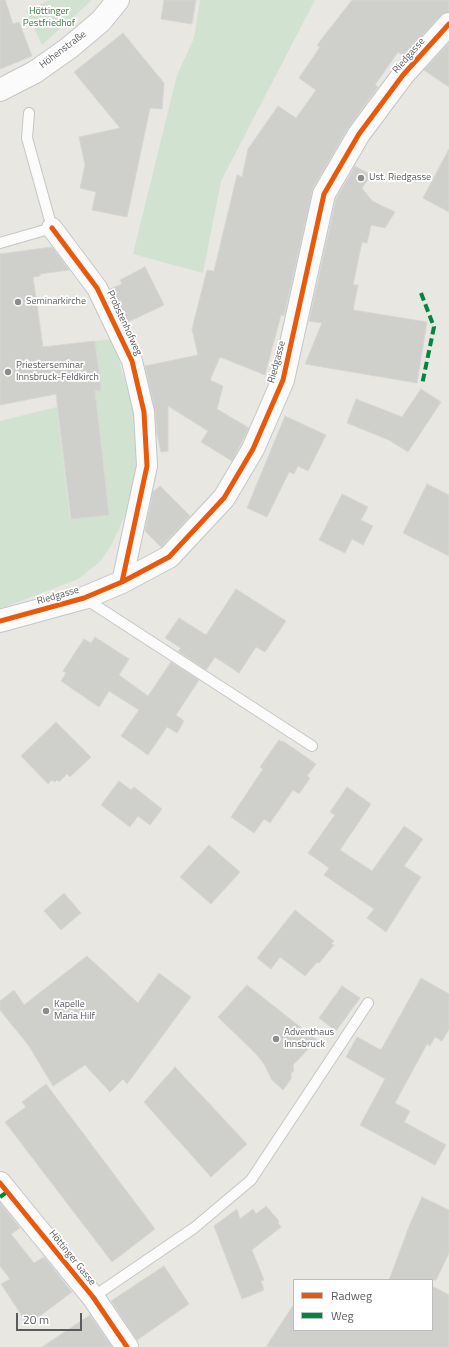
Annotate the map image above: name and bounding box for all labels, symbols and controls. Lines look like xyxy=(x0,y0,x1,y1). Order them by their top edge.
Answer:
park label: Höttinger Pestfriedhof xyxy=(23,6,75,30)
street label: Höhenstraße xyxy=(37,29,89,71)
street label: Riedgasse xyxy=(390,36,428,76)
place label: Ust. Riedgasse xyxy=(369,172,431,184)
marker: Ust. Riedgasse xyxy=(356,173,366,183)
street label: Probstenhofweg xyxy=(104,289,144,357)
place label: Seminarkirche xyxy=(26,296,86,308)
marker: Seminarkirche xyxy=(13,297,23,307)
street label: Riedgasse xyxy=(266,340,288,384)
place label: Priesterseminar Innsbruck-Feldkirch xyxy=(16,360,99,384)
marker: Priesterseminar Innsbruck-Feldkirch xyxy=(3,367,13,377)
street label: Riedgasse xyxy=(36,584,80,608)
place label: Kapelle Maria Hilf xyxy=(54,999,95,1022)
marker: Kapelle Maria Hilf xyxy=(41,1006,51,1016)
place label: Adventhaus Innsbruck xyxy=(284,1027,334,1050)
marker: Adventhaus Innsbruck xyxy=(271,1034,281,1044)
street label: Höttinger Gasse xyxy=(46,1228,98,1288)
legend xyxy=(293,1279,433,1331)
text: Radweg xyxy=(331,1286,372,1305)
scale bar xyxy=(18,1305,84,1331)
text: Weg xyxy=(331,1306,354,1325)
text: 20 m xyxy=(23,1310,49,1329)

